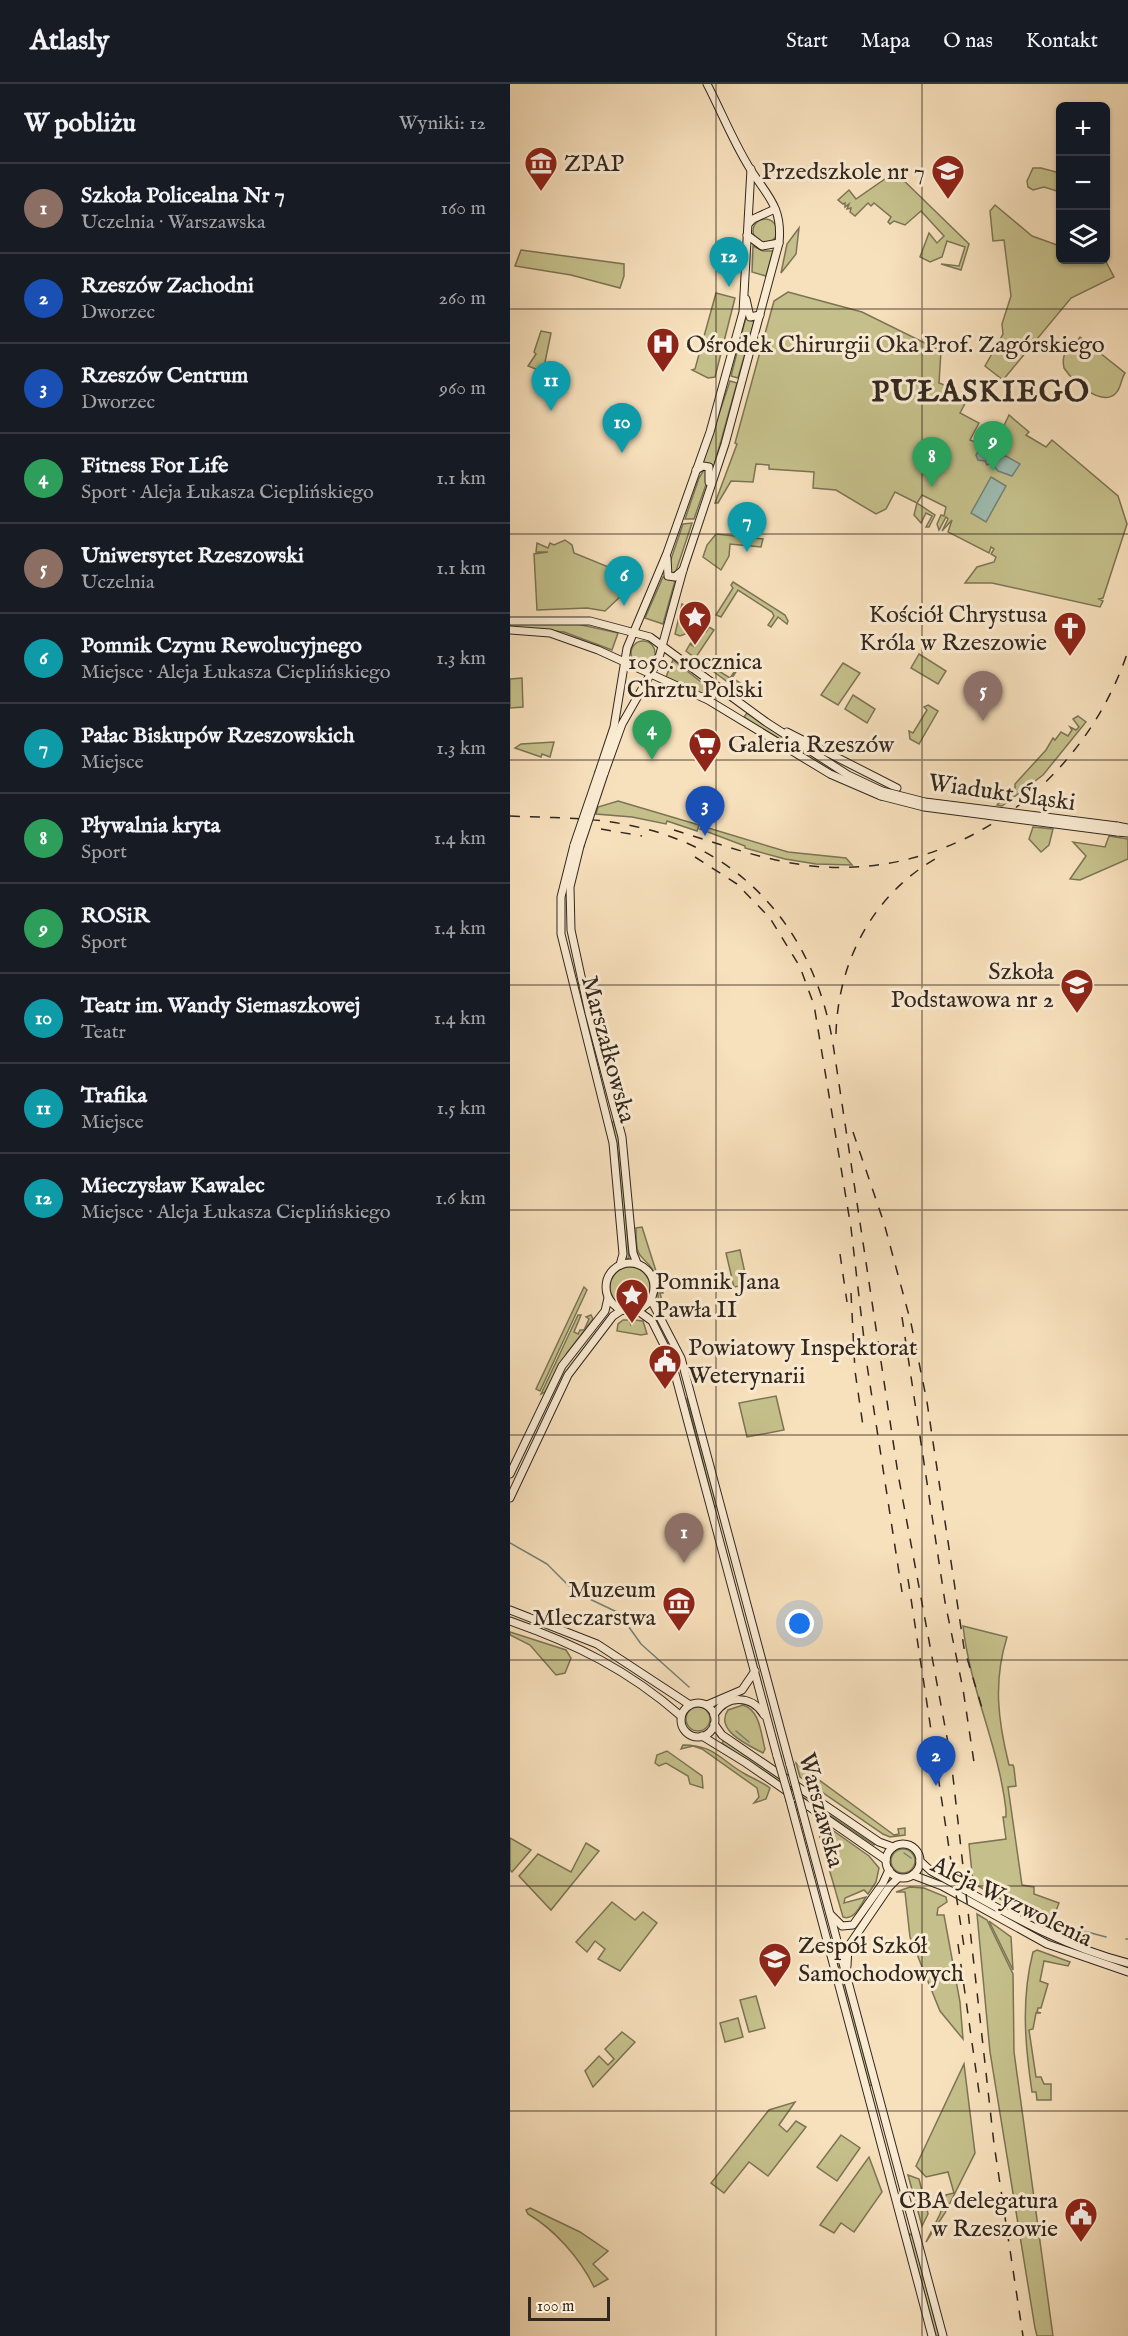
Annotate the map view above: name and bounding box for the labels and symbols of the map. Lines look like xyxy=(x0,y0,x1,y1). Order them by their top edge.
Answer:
museum icon: ZPAP xyxy=(523,145,559,192)
place label: ZPAP xyxy=(564,149,624,180)
school or university icon: Przedszkole nr 7 xyxy=(930,153,966,200)
place label: Przedszkole nr 7 xyxy=(762,157,925,188)
pin: 12 xyxy=(710,238,748,287)
hospital icon: Ośrodek Chirurgii Oka Prof. Zagórskiego xyxy=(645,326,681,373)
place label: Ośrodek Chirurgii Oka Prof. Zagórskiego xyxy=(686,330,1105,361)
pin: 11 xyxy=(532,362,570,411)
district label: PUŁASKIEGO xyxy=(872,374,1090,412)
pin: 10 xyxy=(602,404,642,453)
pin: 9 xyxy=(974,422,1012,471)
pin: 8 xyxy=(912,438,952,487)
pin: 7 xyxy=(728,502,766,552)
pin: 6 xyxy=(604,556,644,606)
place icon: 1050. rocznica Chrztu Polski xyxy=(677,599,713,646)
place label: Kościół Chrystusa Króla w Rzeszowie xyxy=(859,600,1048,659)
church icon: Kościół Chrystusa Króla w Rzeszowie xyxy=(1052,610,1088,657)
place label: 1050. rocznica Chrztu Polski xyxy=(627,647,763,706)
pin: 5 xyxy=(964,672,1002,721)
pin: 4 xyxy=(632,710,672,760)
supermarket icon: Galeria Rzeszów xyxy=(687,726,723,773)
place label: Galeria Rzeszów xyxy=(728,730,895,761)
street label: Wiadukt Śląski xyxy=(926,768,1077,819)
pin: 3 xyxy=(686,786,724,836)
place label: Szkoła Podstawowa nr 2 xyxy=(890,957,1055,1016)
school or university icon: Szkoła Podstawowa nr 2 xyxy=(1059,967,1095,1014)
street label: Marszałkowska xyxy=(573,972,642,1127)
place label: Pomnik Jana Pawła II xyxy=(655,1267,780,1326)
place icon: Pomnik Jana Pawła II xyxy=(614,1277,650,1324)
place label: Powiatowy Inspektorat Weterynarii xyxy=(688,1333,917,1392)
public building icon: Powiatowy Inspektorat Weterynarii xyxy=(647,1343,683,1390)
pin: 1 xyxy=(664,1514,704,1563)
place label: Muzeum Mleczarstwa xyxy=(533,1575,657,1634)
museum icon: Muzeum Mleczarstwa xyxy=(661,1585,697,1632)
your location xyxy=(785,1609,814,1638)
pin: 2 xyxy=(916,1736,956,1786)
street label: Warszawska xyxy=(790,1750,851,1872)
street label: Aleja Wyzwolenia xyxy=(925,1849,1098,1955)
place label: Zespół Szkół Samochodowych xyxy=(798,1931,964,1990)
school or university icon: Zespół Szkół Samochodowych xyxy=(757,1941,793,1988)
place label: CBA delegatura w Rzeszowie xyxy=(899,2186,1059,2245)
public building icon: CBA delegatura w Rzeszowie xyxy=(1063,2196,1099,2243)
scale bar xyxy=(528,2294,610,2322)

